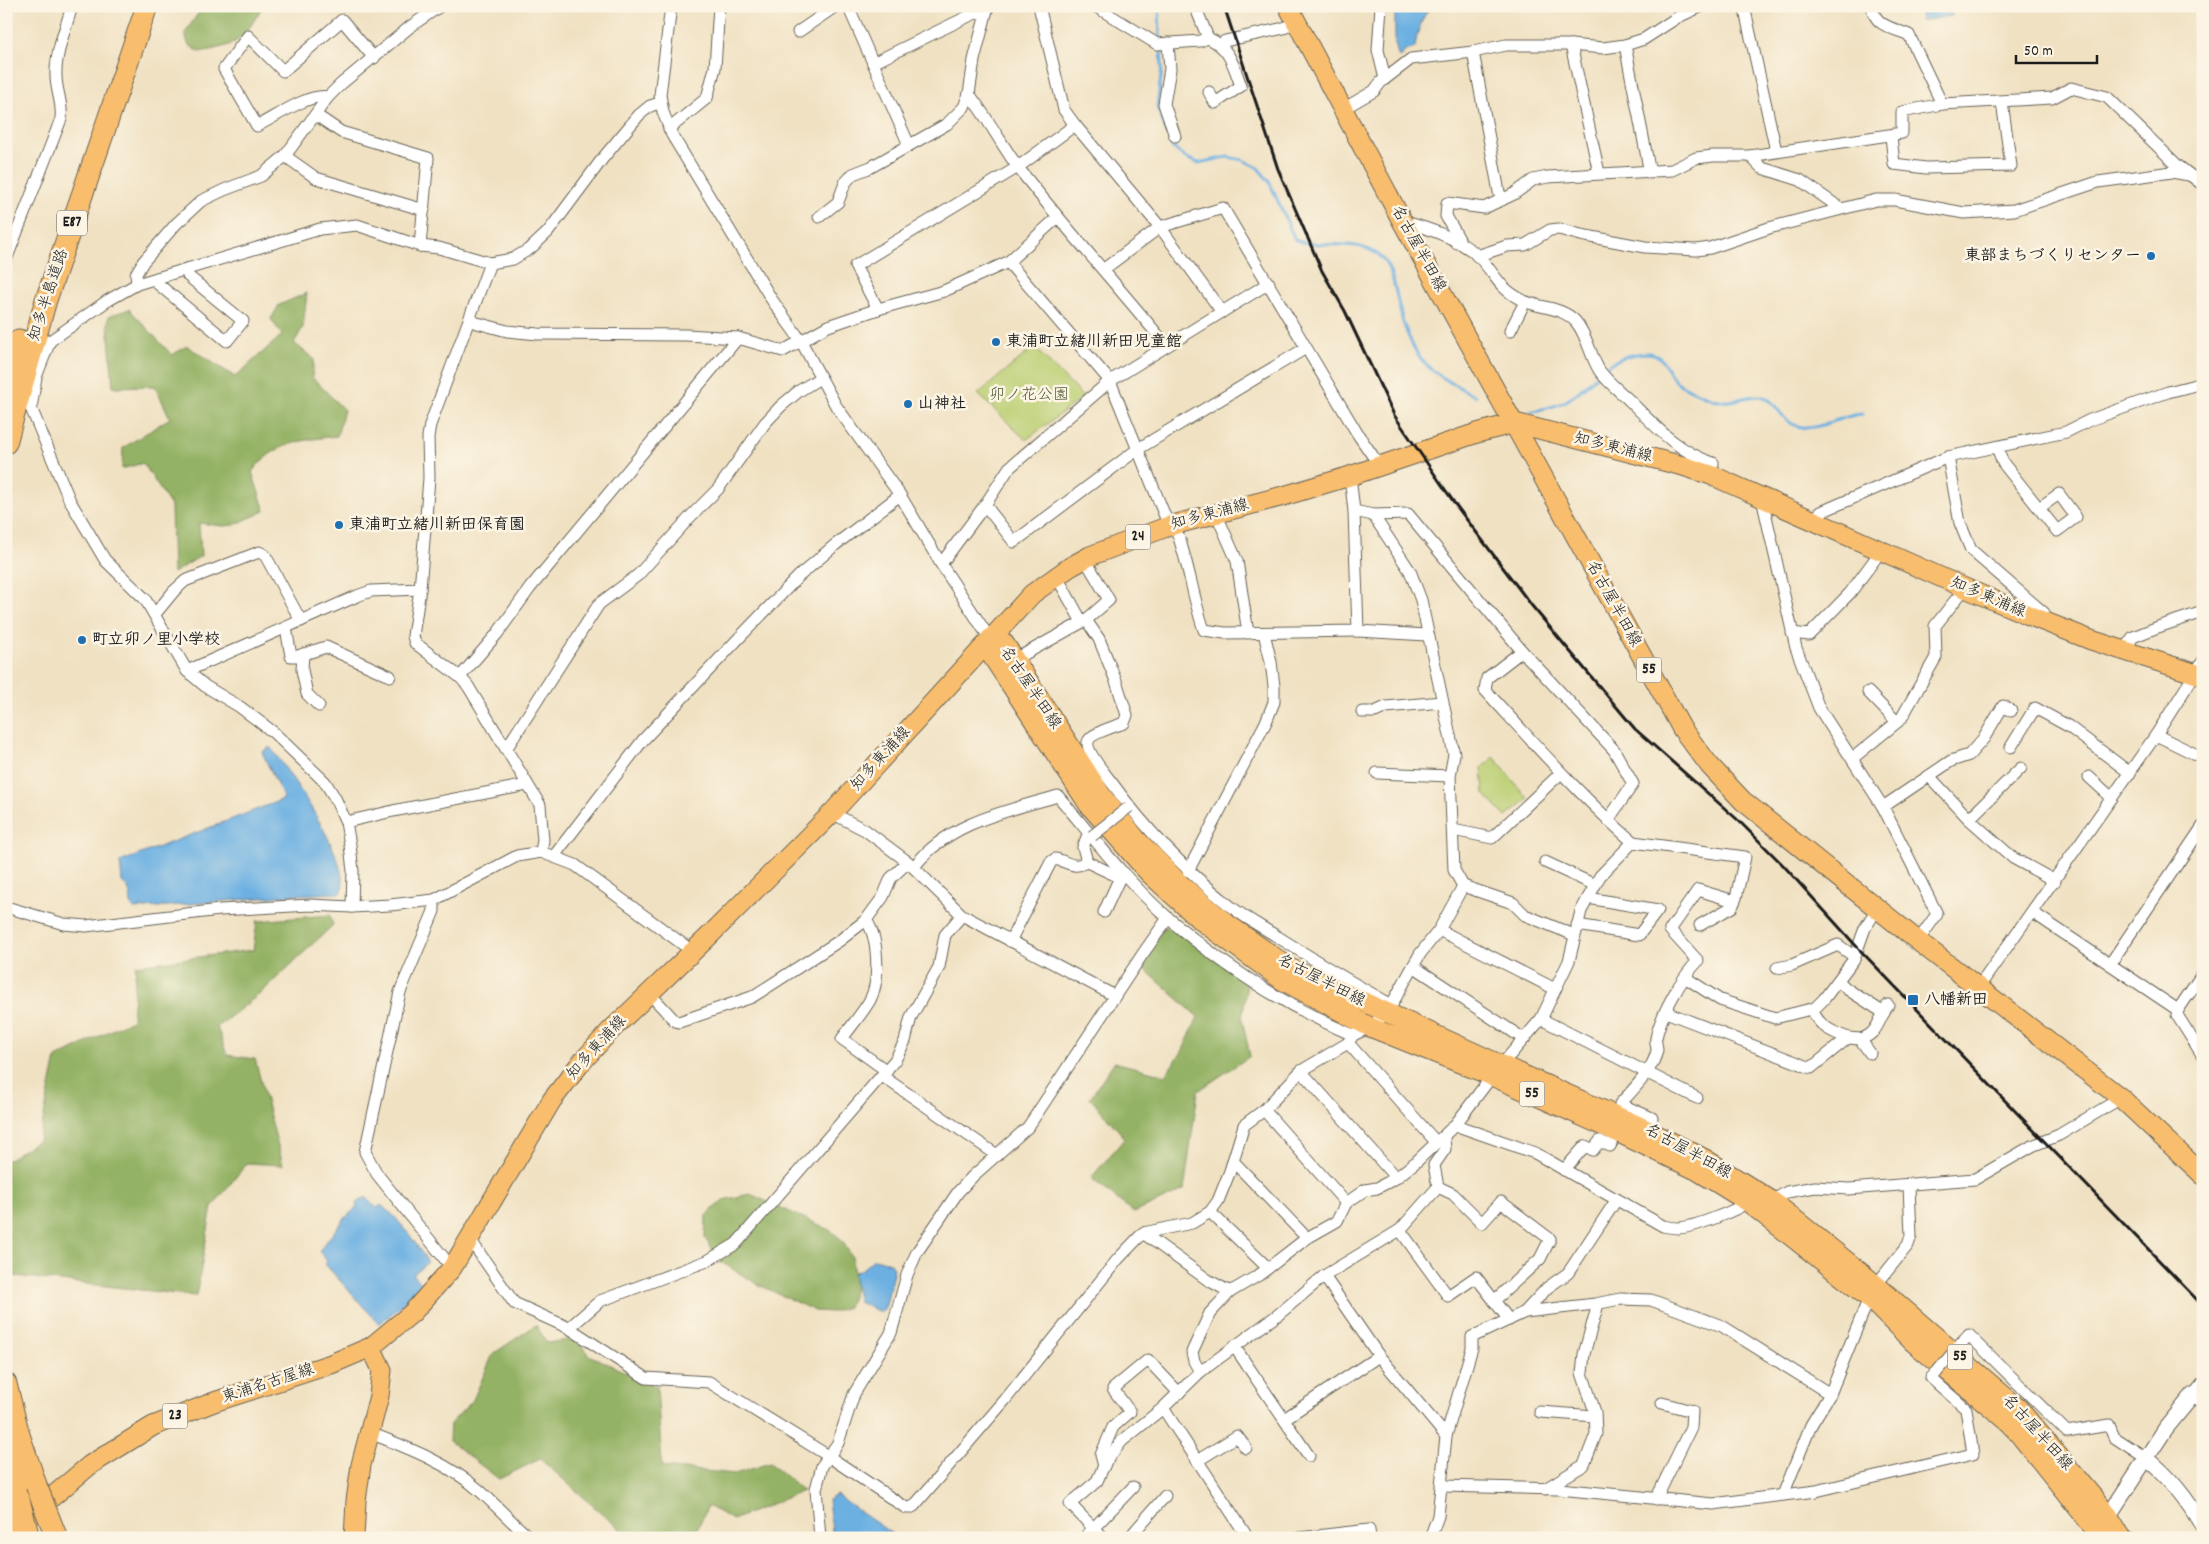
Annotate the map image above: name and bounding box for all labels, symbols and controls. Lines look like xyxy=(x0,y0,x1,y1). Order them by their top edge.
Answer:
scale bar xyxy=(2016,32,2098,64)
text: 50 m xyxy=(2024,41,2053,63)
street label: 名古屋半田線 xyxy=(1385,201,1451,297)
road number: E87 xyxy=(57,210,87,236)
place label: 東部まちづくりセンター xyxy=(1965,245,2141,268)
street label: 知多半島道路 xyxy=(23,246,75,344)
marker: 東部まちづくりセンター xyxy=(2145,250,2157,262)
place label: 東浦町立緒川新田児童館 xyxy=(1006,331,1182,354)
marker: 東浦町立緒川新田児童館 xyxy=(990,336,1002,348)
park label: 卯ノ花公園 xyxy=(989,384,1069,407)
place label: 山神社 xyxy=(918,393,966,416)
marker: 山神社 xyxy=(902,398,914,410)
street label: 知多東浦線 xyxy=(1571,427,1655,469)
street label: 知多東浦線 xyxy=(1168,494,1252,536)
place label: 東浦町立緒川新田保育園 xyxy=(349,514,525,537)
marker: 東浦町立緒川新田保育園 xyxy=(333,519,345,531)
road number: 24 xyxy=(1126,524,1150,550)
street label: 名古屋半田線 xyxy=(1580,556,1646,652)
street label: 知多東浦線 xyxy=(1947,572,2029,624)
place label: 町立卯ノ里小学校 xyxy=(92,629,220,652)
marker: 町立卯ノ里小学校 xyxy=(76,634,88,646)
street label: 名古屋半田線 xyxy=(994,642,1066,734)
road number: 55 xyxy=(1636,658,1662,682)
street label: 知多東浦線 xyxy=(846,722,916,796)
street label: 名古屋半田線 xyxy=(1273,949,1369,1013)
place label: 八幡新田 xyxy=(1924,989,1988,1012)
marker: 八幡新田 xyxy=(1906,993,1920,1007)
street label: 知多東浦線 xyxy=(562,1011,632,1085)
road number: 55 xyxy=(1520,1082,1544,1106)
street label: 名古屋半田線 xyxy=(1640,1119,1736,1185)
road number: 55 xyxy=(1948,1344,1972,1370)
street label: 東浦名古屋線 xyxy=(219,1358,317,1410)
street label: 名古屋半田線 xyxy=(1996,1390,2078,1476)
road number: 23 xyxy=(162,1404,188,1428)

